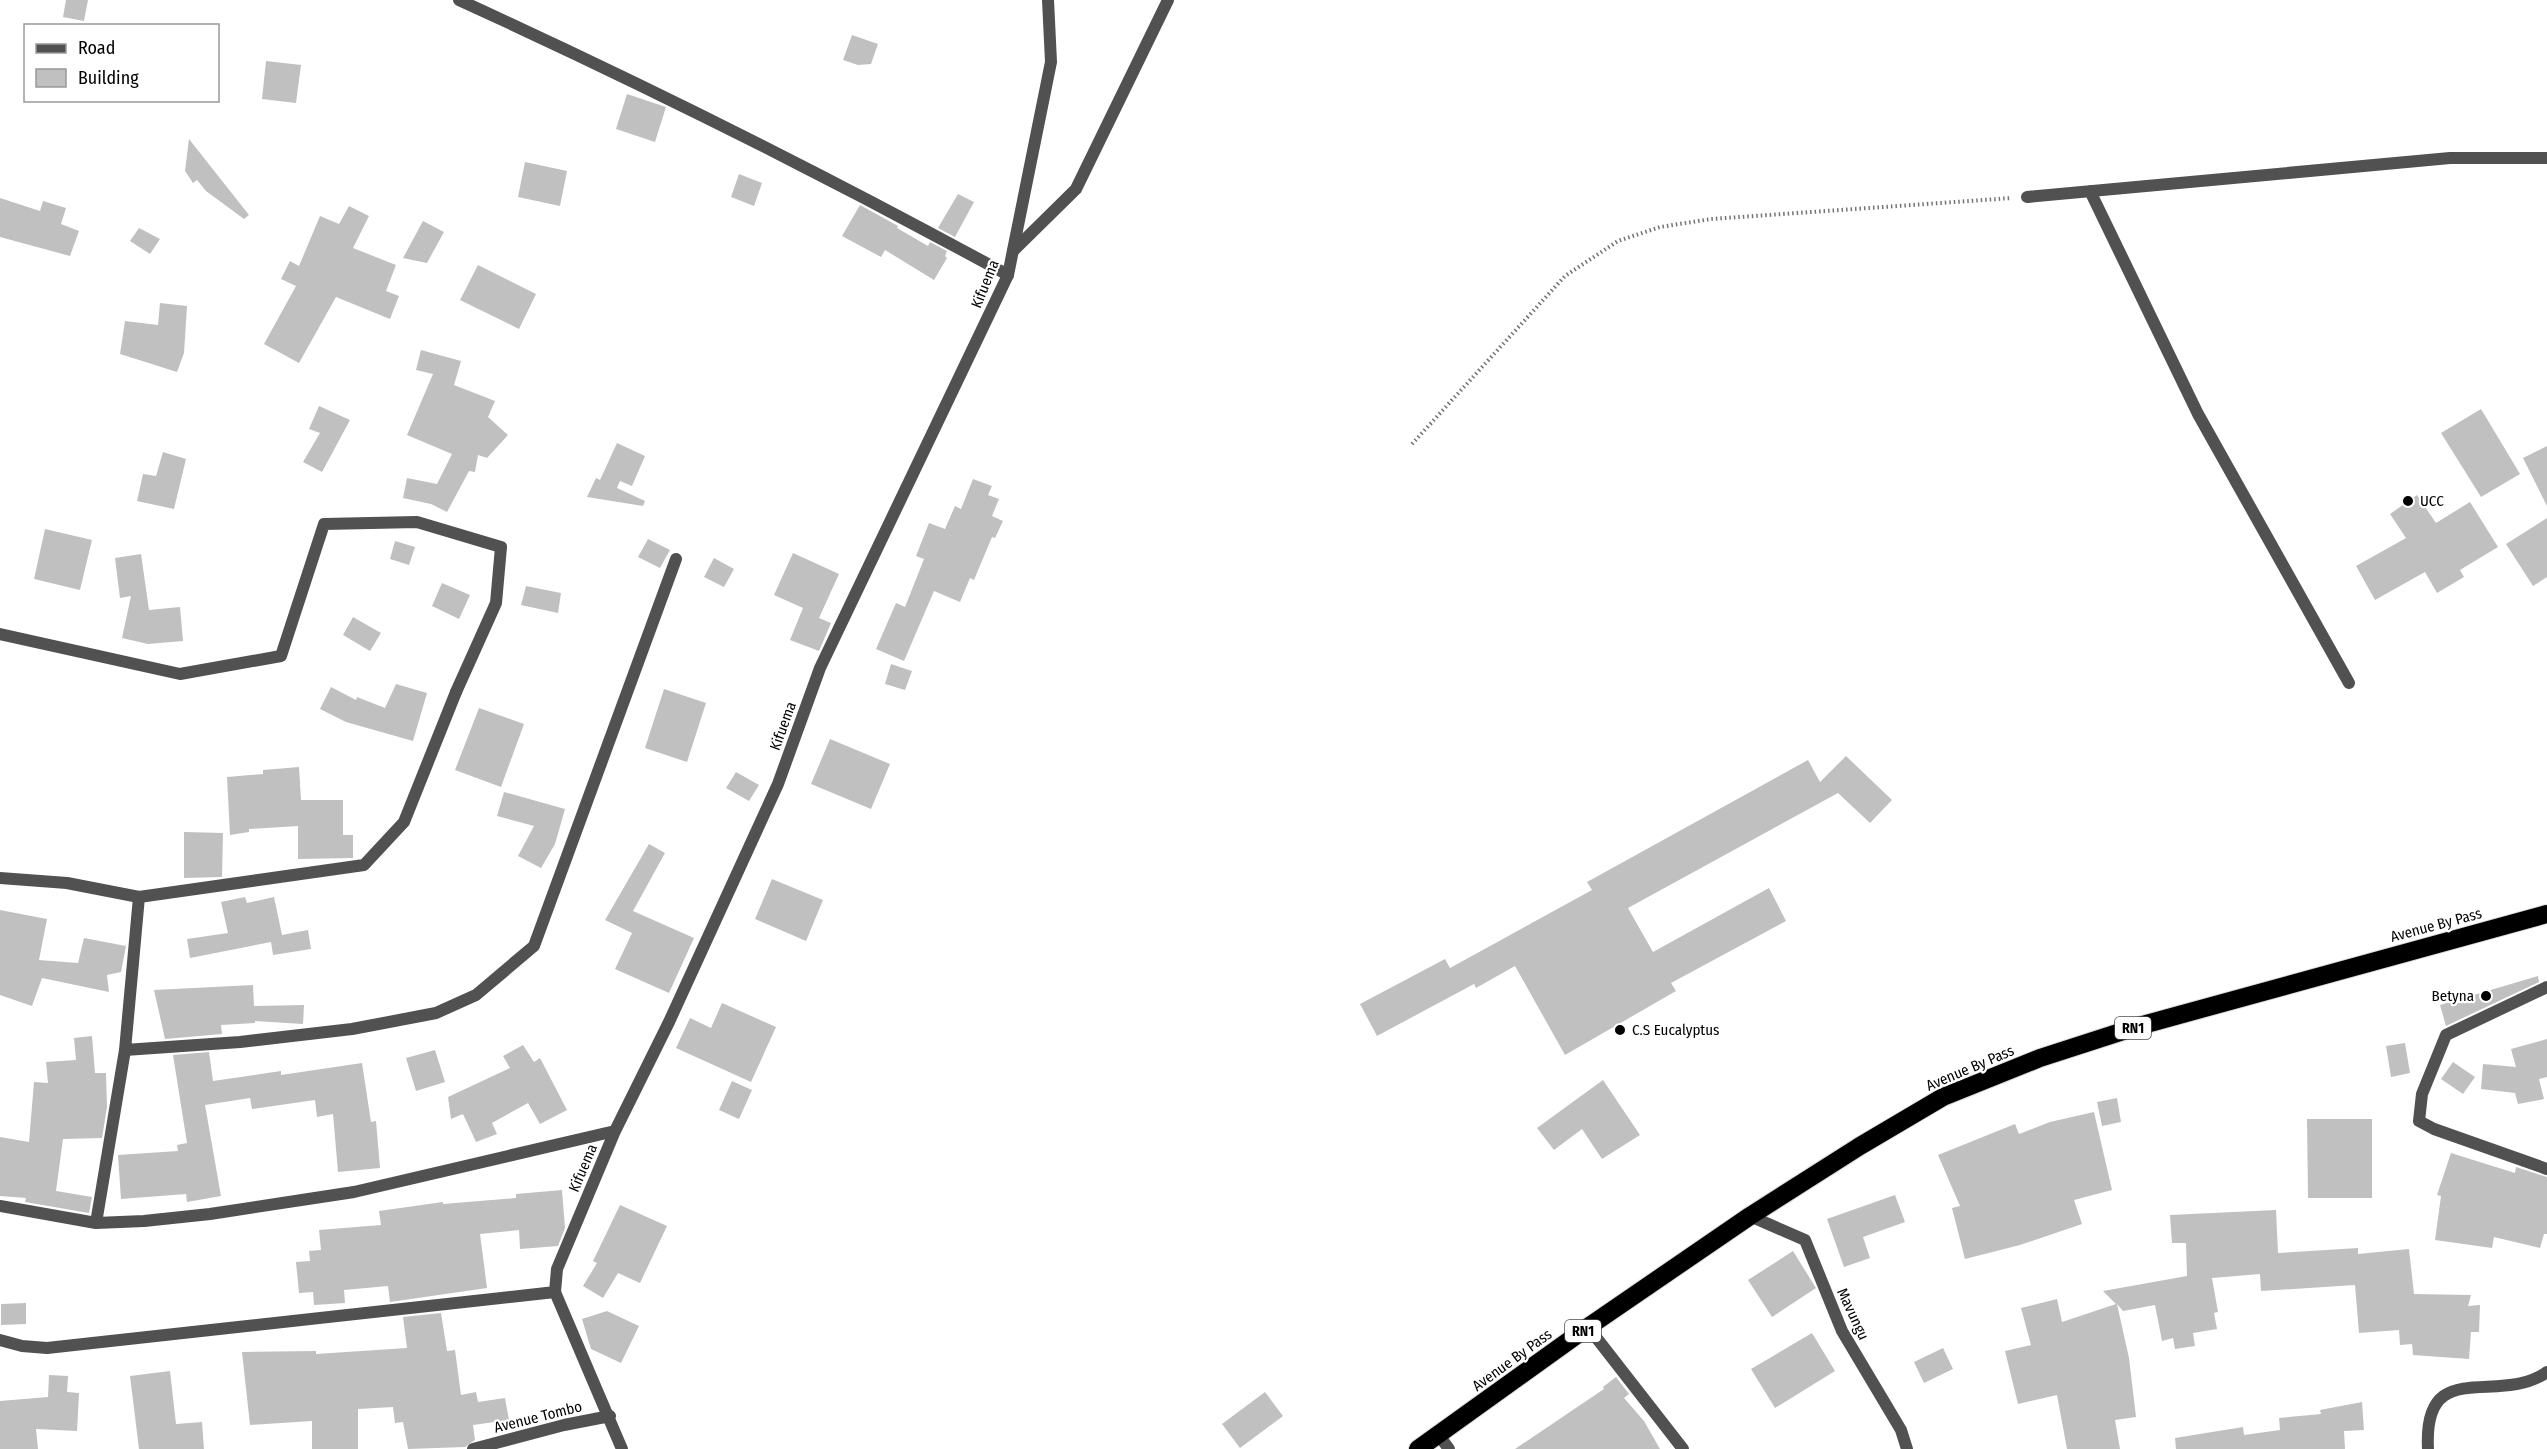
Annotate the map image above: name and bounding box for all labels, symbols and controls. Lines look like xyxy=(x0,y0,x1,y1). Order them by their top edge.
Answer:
legend xyxy=(24,24,219,102)
text: Road xyxy=(78,37,115,59)
text: Building xyxy=(78,67,139,89)
street label: Kifuema xyxy=(967,257,1003,311)
place label: UCC xyxy=(2420,492,2444,510)
marker: UCC xyxy=(2401,494,2415,508)
street label: Kifuema xyxy=(766,699,800,753)
street label: Avenue By Pass xyxy=(2388,904,2484,946)
place label: Betyna xyxy=(2432,987,2474,1005)
marker: Betyna xyxy=(2479,989,2493,1003)
road number: RN1 xyxy=(2115,1017,2151,1039)
place label: C.S Eucalyptus xyxy=(1632,1021,1720,1039)
marker: C.S Eucalyptus xyxy=(1613,1023,1627,1037)
street label: Avenue By Pass xyxy=(1923,1041,2017,1095)
street label: Kifuema xyxy=(565,1141,601,1195)
street label: Mavungu xyxy=(1833,1285,1873,1343)
road number: RN1 xyxy=(1565,1320,1601,1342)
street label: Avenue By Pass xyxy=(1469,1325,1555,1395)
street label: Avenue Tombo xyxy=(492,1397,584,1437)

